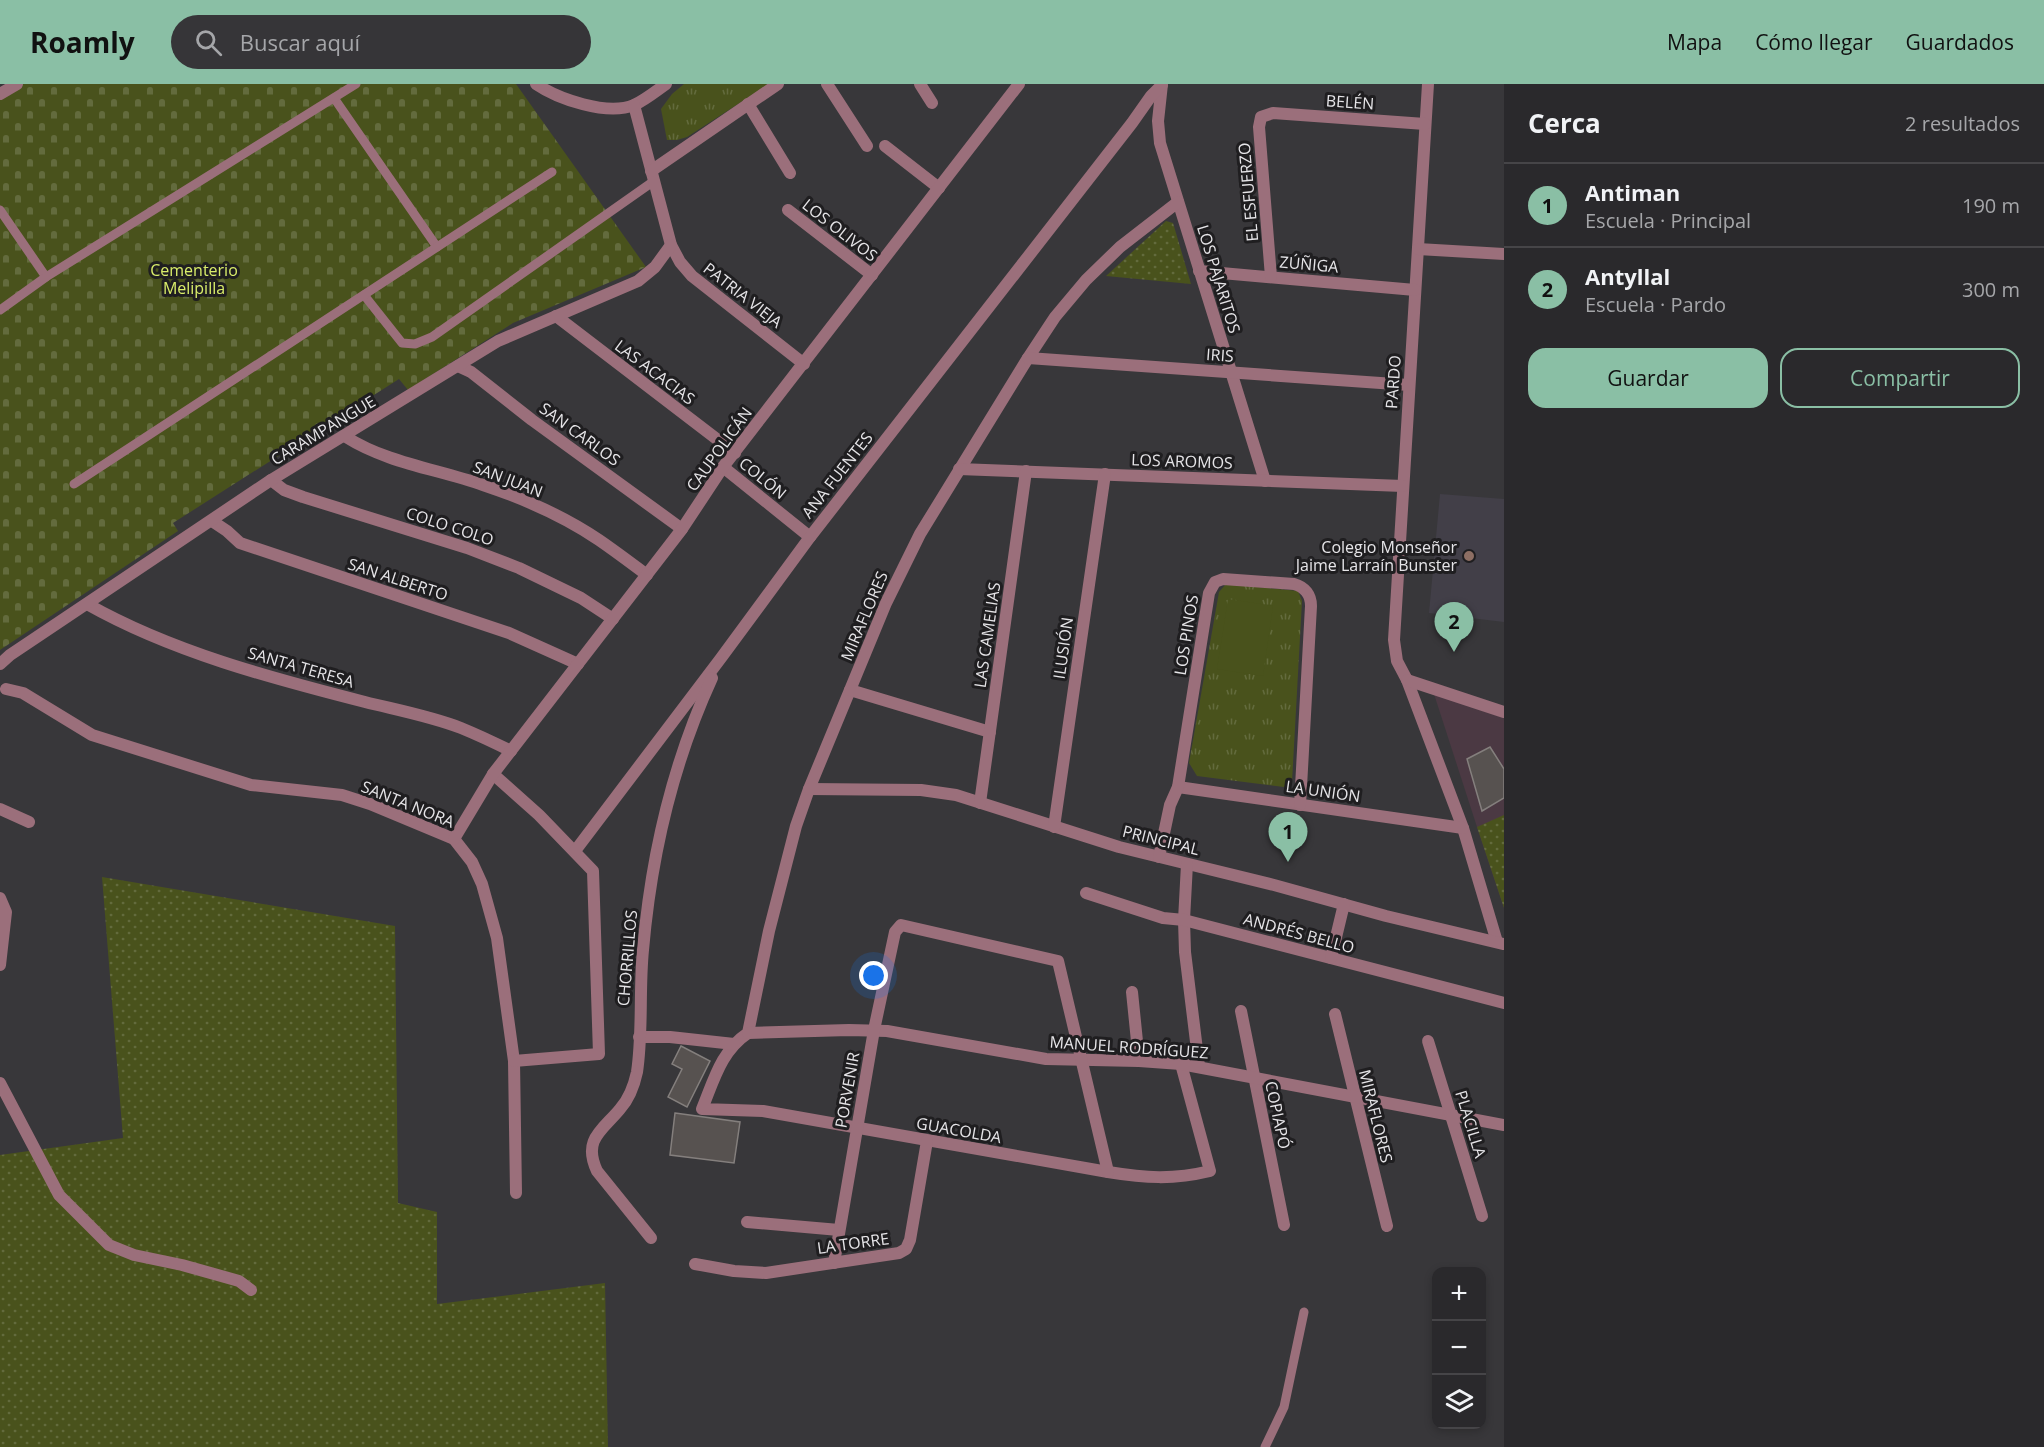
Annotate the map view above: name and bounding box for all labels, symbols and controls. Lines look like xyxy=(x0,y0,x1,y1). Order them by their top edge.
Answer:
search box xyxy=(171,15,591,69)
text: Roamly xyxy=(30,23,135,61)
icon: search xyxy=(192,26,225,59)
text: Buscar aquí xyxy=(240,27,360,57)
text: Mapa xyxy=(1667,28,1722,56)
text: Cómo llegar xyxy=(1755,28,1873,56)
text: Guardados xyxy=(1906,28,2014,56)
street label: BELÉN xyxy=(1325,89,1375,115)
text: Cerca xyxy=(1528,105,1601,141)
text: 2 resultados xyxy=(1905,110,2020,137)
street label: EL ESFUERZO xyxy=(1233,142,1263,242)
text: Antiman xyxy=(1585,177,1680,207)
text: 1 xyxy=(1542,192,1553,219)
text: 190 m xyxy=(1962,192,2020,219)
street label: LOS OLIVOS xyxy=(798,194,882,266)
text: Escuela · Principal xyxy=(1585,207,1751,234)
street label: LOS PAJARITOS xyxy=(1192,222,1246,336)
street label: ZÚÑIGA xyxy=(1279,250,1340,278)
street label: PATRIA VIEJA xyxy=(699,257,788,333)
park label: Cementerio Melipilla xyxy=(150,259,238,299)
text: Antyllal xyxy=(1585,261,1670,291)
text: 2 xyxy=(1542,276,1553,303)
text: 300 m xyxy=(1962,276,2020,303)
text: Escuela · Pardo xyxy=(1585,291,1726,318)
street label: LAS ACACIAS xyxy=(610,335,700,410)
street label: IRIS xyxy=(1205,343,1235,367)
button: Guardar xyxy=(1528,348,1768,408)
button: Compartir xyxy=(1780,348,2020,408)
street label: PARDO xyxy=(1380,354,1406,410)
street label: CARAMPANGUE xyxy=(267,390,379,470)
street label: SAN CARLOS xyxy=(535,397,625,471)
street label: CAUPOLICÁN xyxy=(681,402,757,496)
street label: ANA FUENTES xyxy=(796,427,878,523)
street label: LOS AROMOS xyxy=(1131,448,1233,474)
street label: COLÓN xyxy=(735,452,791,504)
street label: SAN JUAN xyxy=(470,456,546,502)
street label: COLO COLO xyxy=(403,502,497,550)
place label: Colegio Monseñor Jaime Larraín Bunster xyxy=(1294,536,1457,576)
marker: Colegio Monseñor Jaime Larraín Bunster xyxy=(1462,549,1476,563)
street label: SAN ALBERTO xyxy=(345,552,451,606)
street label: MIRAFLORES xyxy=(835,568,893,664)
street label: LAS CAMELIAS xyxy=(969,580,1005,689)
street label: LOS PINOS xyxy=(1169,593,1203,677)
pin: 2 xyxy=(1434,602,1474,652)
street label: ILUSIÓN xyxy=(1048,616,1078,680)
street label: SANTA TERESA xyxy=(245,641,357,693)
street label: SANTA NORA xyxy=(358,775,459,833)
street label: LA UNIÓN xyxy=(1284,775,1362,807)
pin: 1 xyxy=(1268,812,1308,862)
street label: PRINCIPAL xyxy=(1120,820,1202,860)
street label: ANDRÉS BELLO xyxy=(1241,908,1357,958)
street label: CHORRILLOS xyxy=(612,909,642,1007)
your location xyxy=(859,961,888,990)
street label: MANUEL RODRÍGUEZ xyxy=(1049,1030,1209,1064)
street label: PORVENIR xyxy=(830,1050,865,1130)
street label: MIRAFLORES xyxy=(1354,1067,1398,1165)
street label: COPIAPÓ xyxy=(1260,1079,1296,1151)
street label: PLACILLA xyxy=(1450,1088,1492,1161)
street label: GUACOLDA xyxy=(915,1112,1004,1148)
street label: LA TORRE xyxy=(816,1227,890,1259)
map controls xyxy=(1432,1267,1486,1429)
button: + xyxy=(1432,1267,1486,1321)
button: − xyxy=(1432,1321,1486,1375)
button: layers xyxy=(1432,1375,1486,1429)

